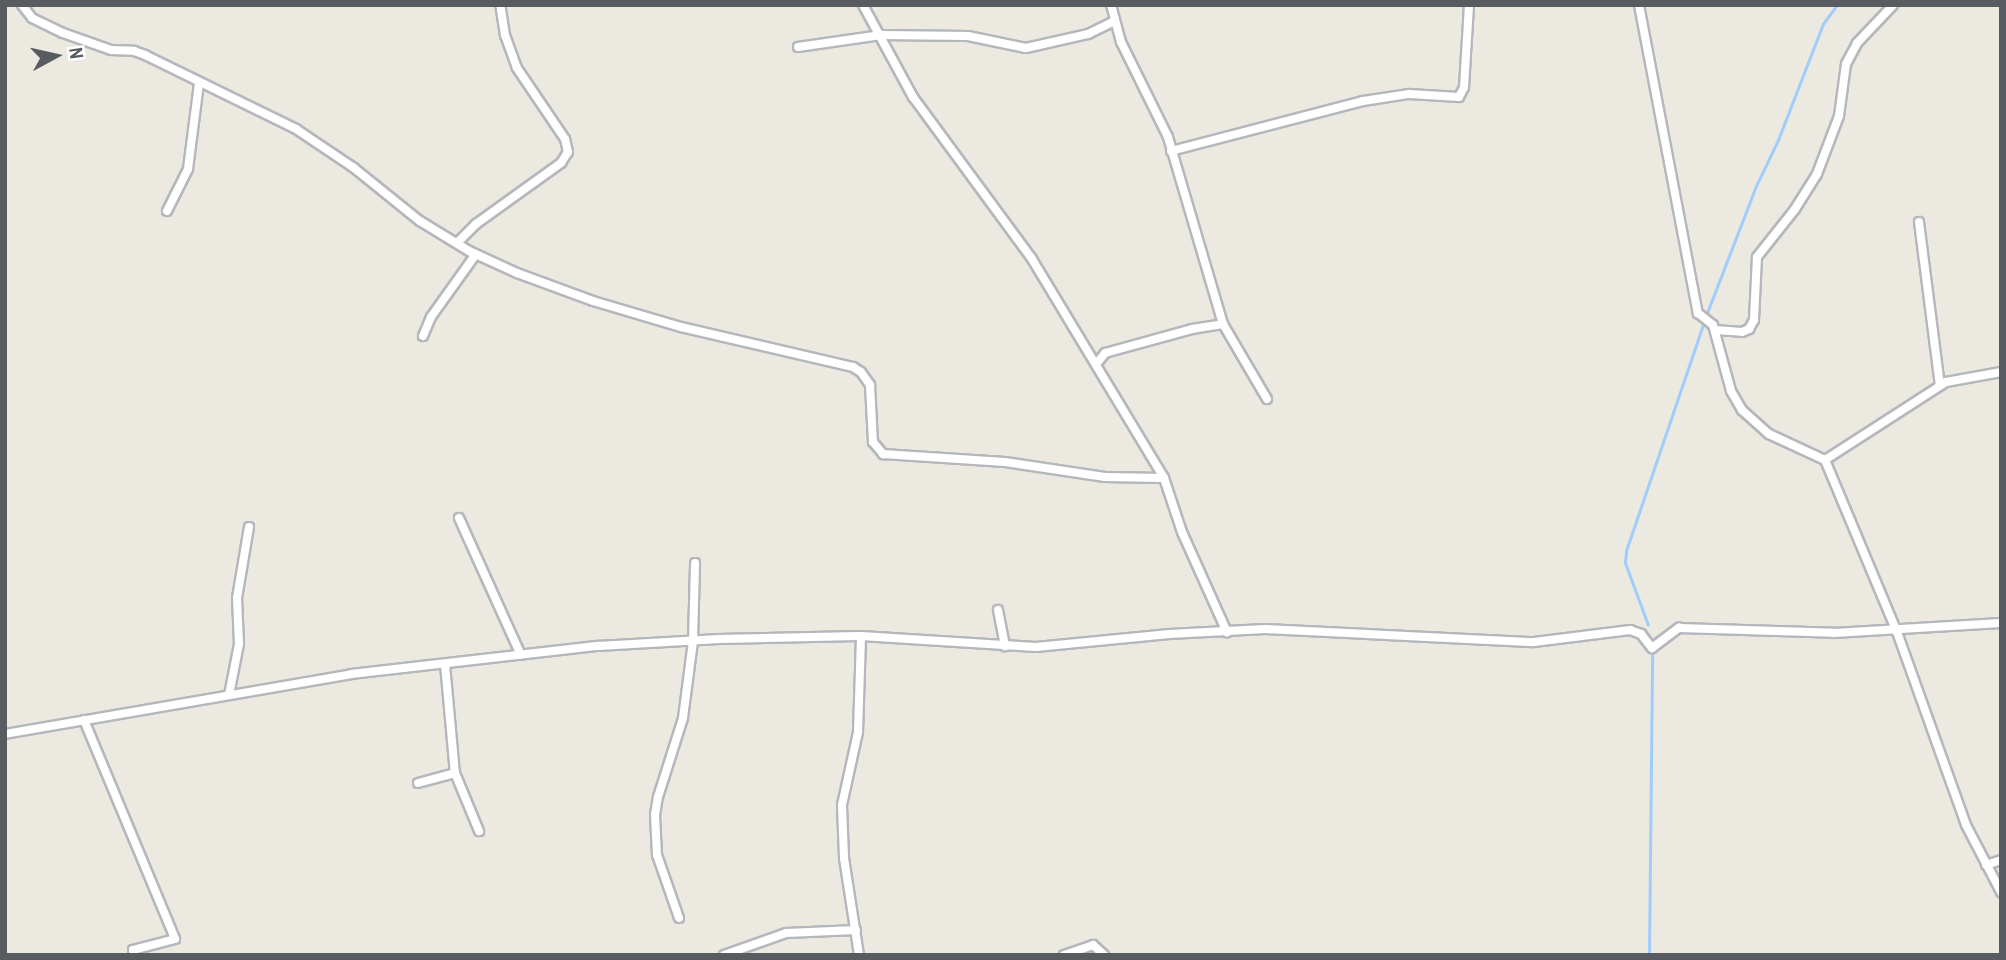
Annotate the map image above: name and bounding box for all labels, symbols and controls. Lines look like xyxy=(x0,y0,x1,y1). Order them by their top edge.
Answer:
north arrow xyxy=(21,21,91,91)
text: N xyxy=(63,46,90,60)

